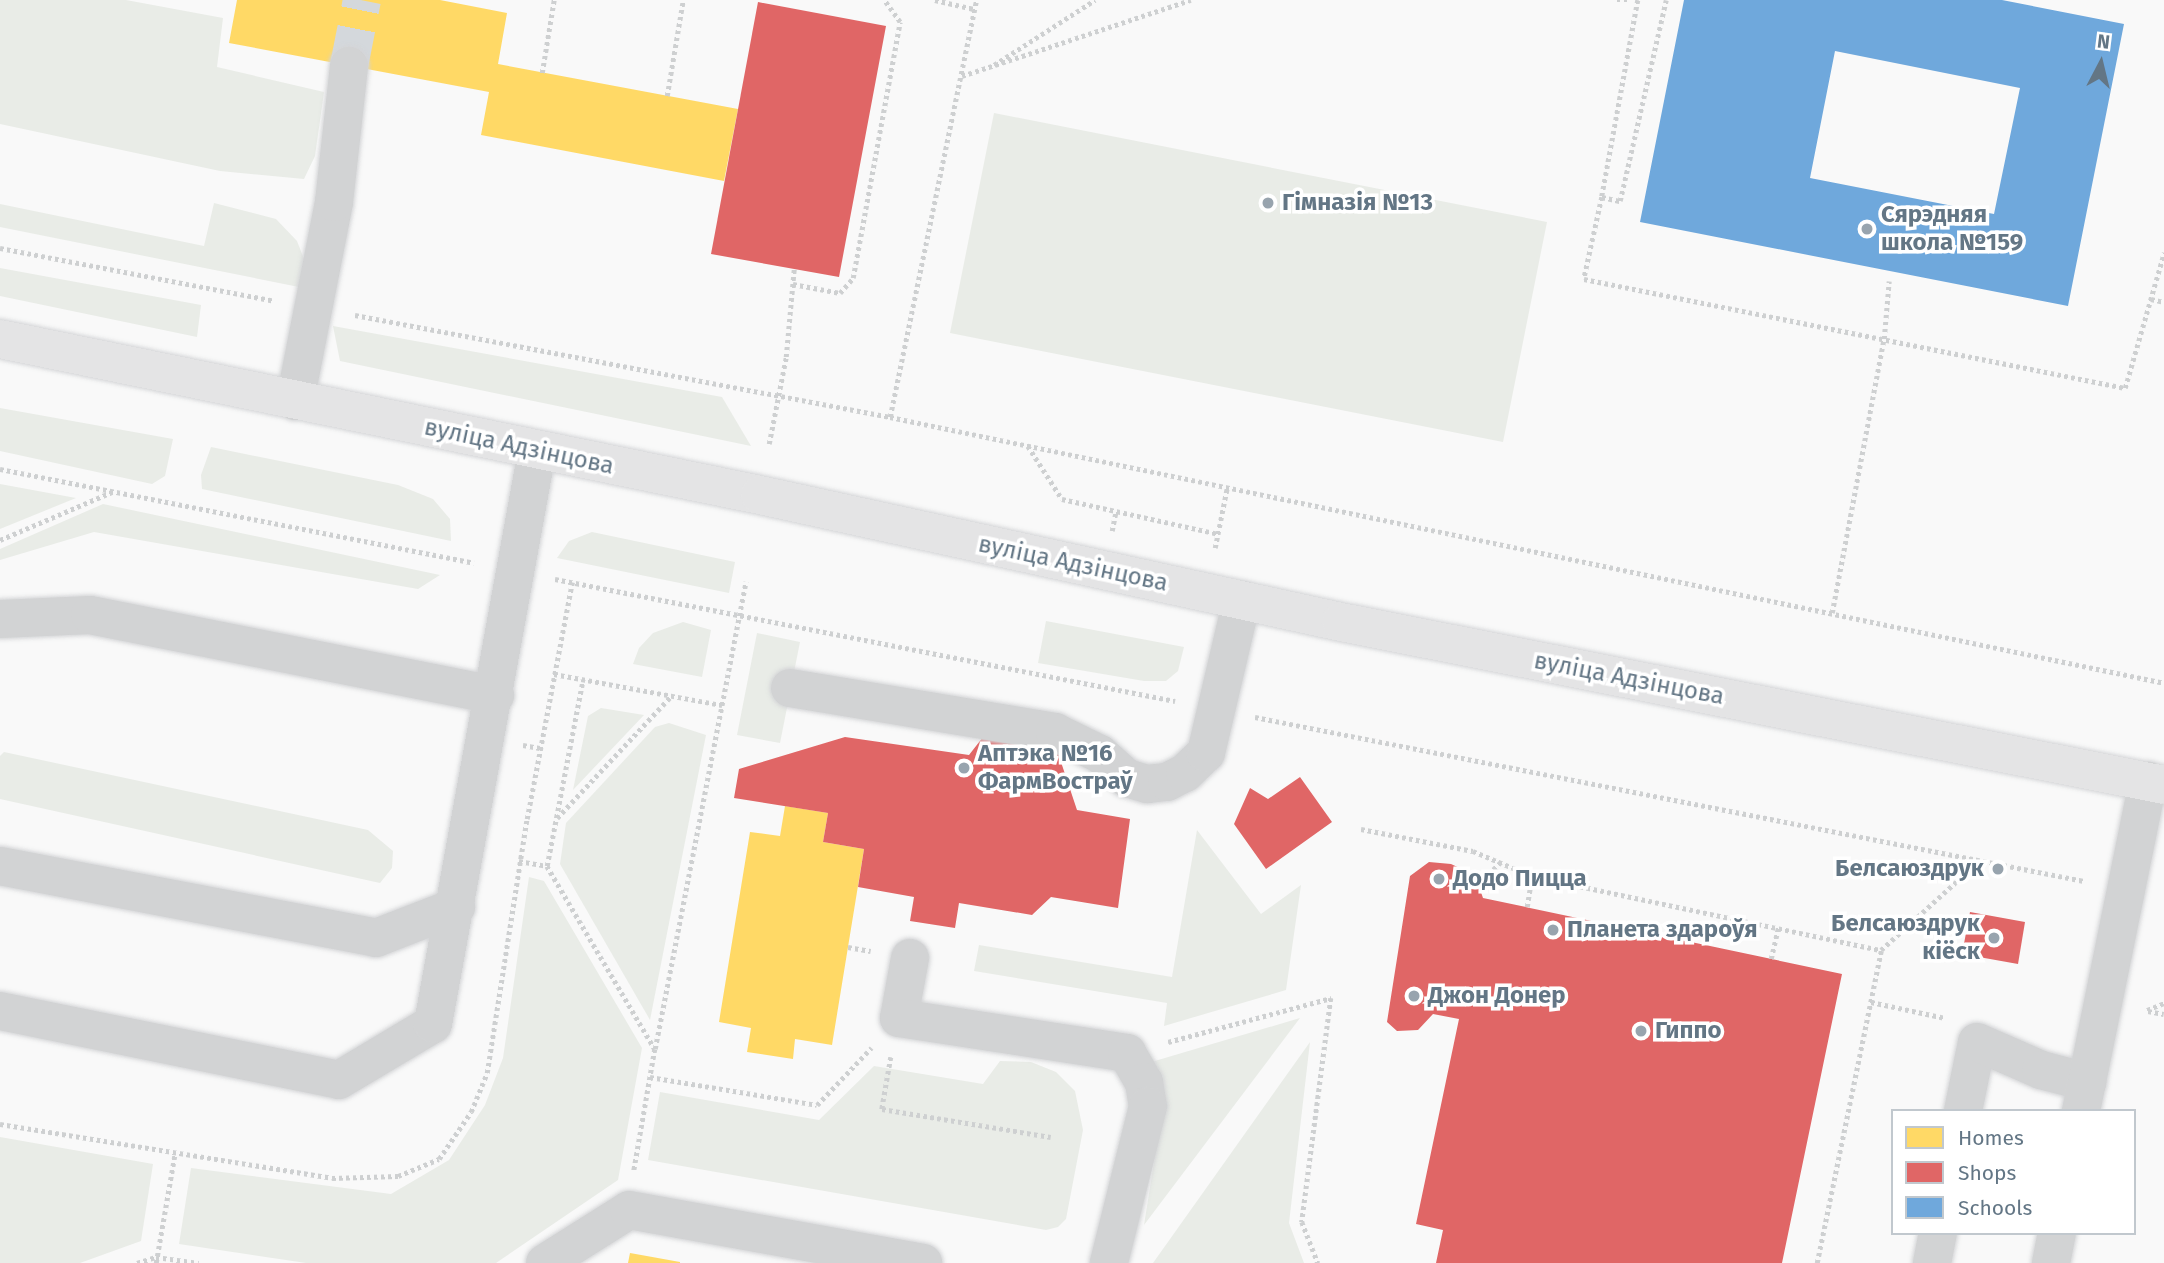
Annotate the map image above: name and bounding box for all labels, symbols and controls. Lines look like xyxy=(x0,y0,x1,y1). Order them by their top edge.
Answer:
north arrow xyxy=(2066,28,2136,98)
text: N xyxy=(2096,29,2111,54)
place label: Гімназія №13 xyxy=(1282,189,1433,217)
marker: Гімназія №13 xyxy=(1260,195,1276,211)
place label: Сярэдняя школа №159 xyxy=(1881,201,2023,257)
marker: Сярэдняя школа №159 xyxy=(1859,221,1875,237)
street label: вуліца Адзінцова xyxy=(422,413,616,481)
street label: вуліца Адзінцова xyxy=(976,530,1170,598)
street label: вуліца Адзінцова xyxy=(1531,646,1727,712)
place label: Аптэка №16 ФармВостраў xyxy=(978,740,1133,796)
marker: Аптэка №16 ФармВостраў xyxy=(956,760,972,776)
place label: Белсаюздрук xyxy=(1835,855,1984,883)
marker: Белсаюздрук xyxy=(1990,861,2006,877)
place label: Додо Пицца xyxy=(1453,865,1587,893)
marker: Додо Пицца xyxy=(1431,871,1447,887)
place label: Белсаюздрук кіёск xyxy=(1831,910,1980,966)
place label: Планета здароўя xyxy=(1567,916,1758,944)
marker: Планета здароўя xyxy=(1545,922,1561,938)
marker: Белсаюздрук кіёск xyxy=(1986,930,2002,946)
place label: Джон Донер xyxy=(1428,982,1566,1010)
marker: Джон Донер xyxy=(1406,988,1422,1004)
place label: Гиппо xyxy=(1655,1017,1722,1045)
marker: Гиппо xyxy=(1633,1023,1649,1039)
legend xyxy=(1891,1109,2136,1235)
text: Homes xyxy=(1958,1125,2024,1151)
text: Shops xyxy=(1958,1160,2016,1186)
text: Schools xyxy=(1958,1195,2032,1221)

